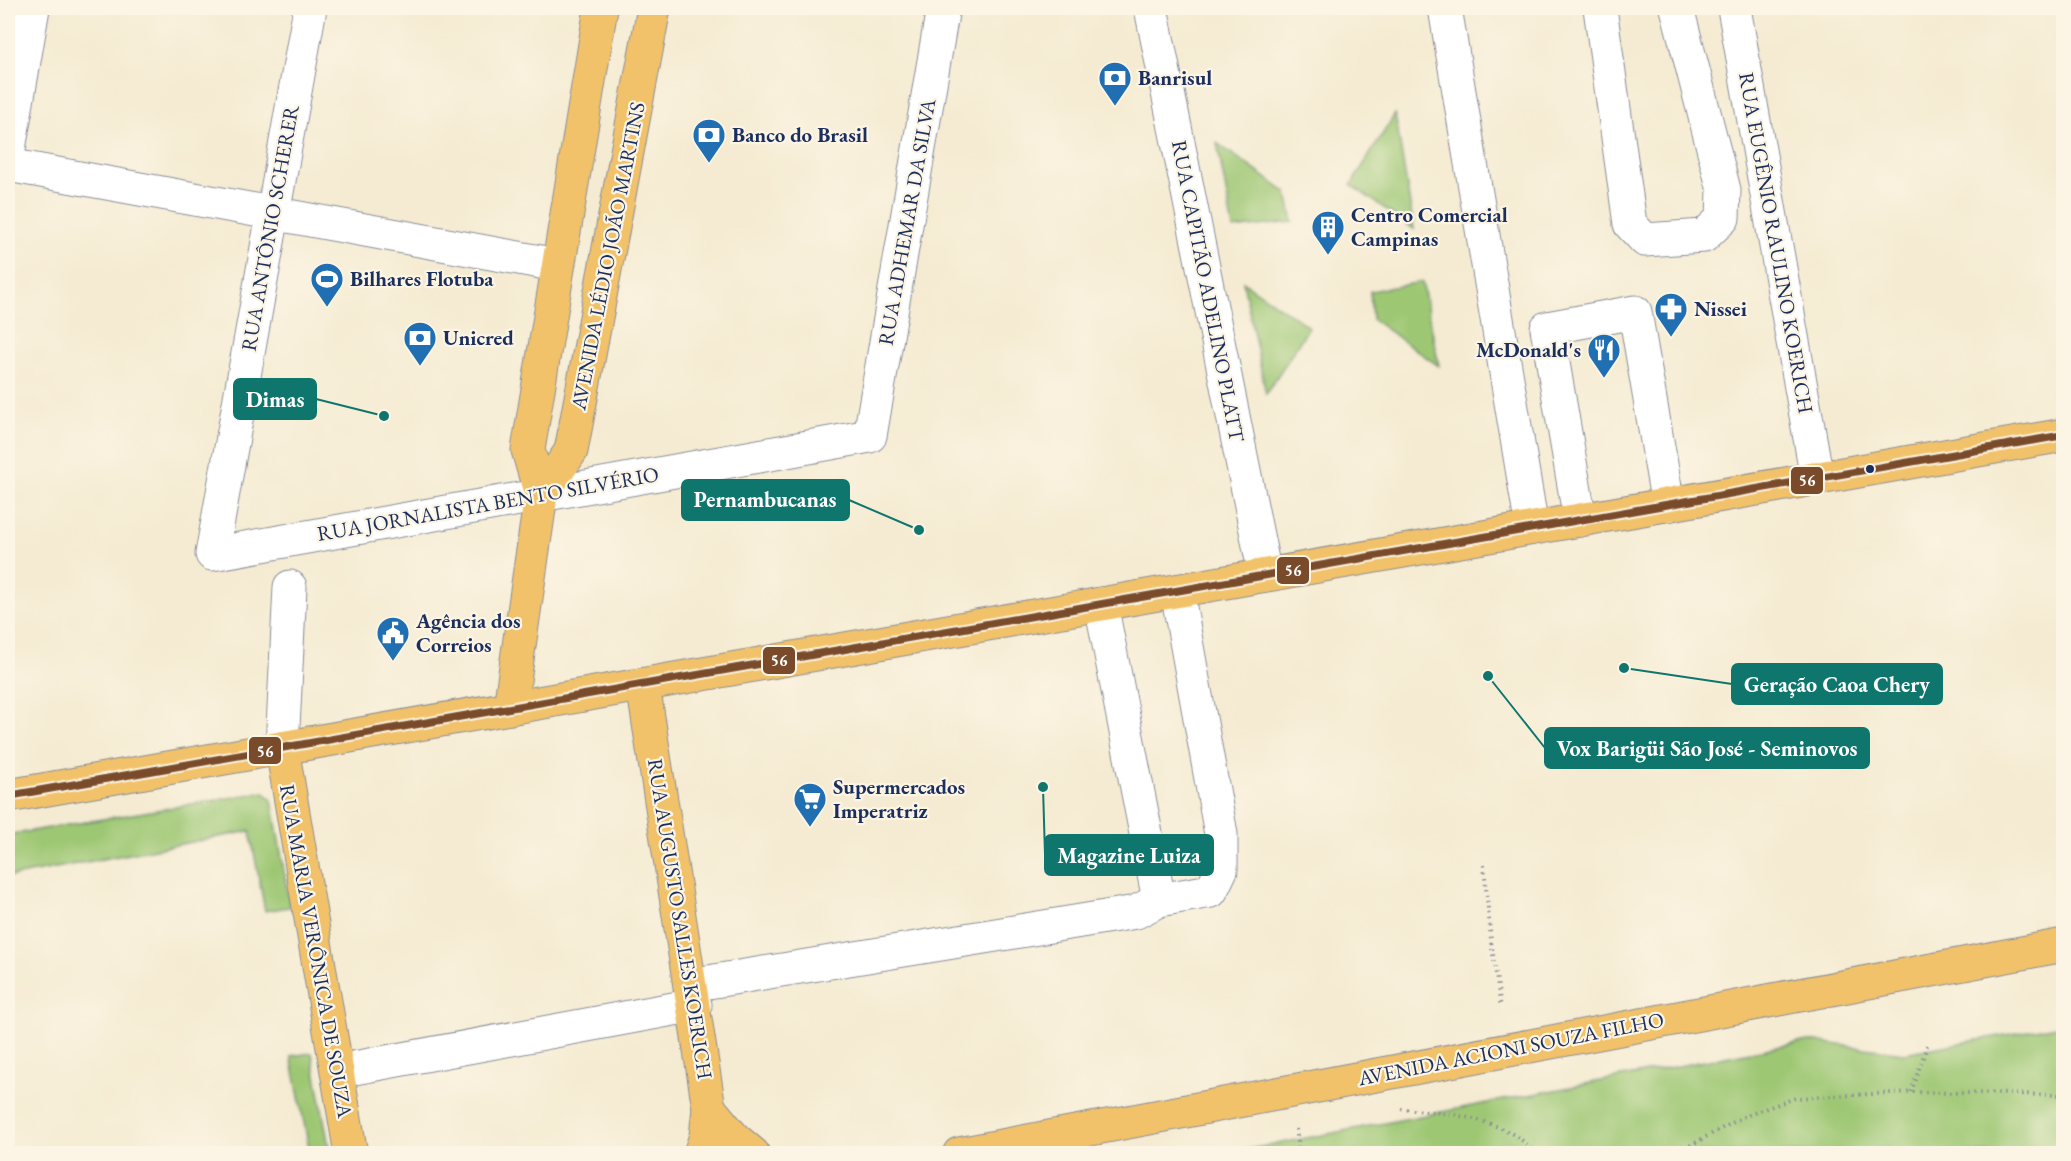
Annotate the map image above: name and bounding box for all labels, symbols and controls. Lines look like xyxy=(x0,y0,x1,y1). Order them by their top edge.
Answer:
bank icon: Banrisul xyxy=(1097,60,1133,107)
place label: Banrisul xyxy=(1138,64,1212,91)
street label: RUA EUGÊNIO RAULINO KOERICH xyxy=(1733,70,1820,416)
street label: RUA ADHEMAR DA SILVA xyxy=(871,96,942,347)
street label: AVENIDA LÉDIO JOÃO MARTINS xyxy=(564,100,651,413)
street label: RUA ANTÔNIO SCHERER xyxy=(235,102,305,353)
bank icon: Banco do Brasil xyxy=(691,117,727,164)
place label: Banco do Brasil xyxy=(732,121,868,148)
street label: RUA CAPITÃO ADELINO PLATT xyxy=(1166,138,1251,445)
place label: Centro Comercial Campinas xyxy=(1351,201,1508,252)
building icon: Centro Comercial Campinas xyxy=(1310,209,1346,256)
sports icon: Bilhares Flotuba xyxy=(309,261,345,308)
place label: Bilhares Flotuba xyxy=(350,265,494,292)
pharmacy icon: Nissei xyxy=(1653,291,1689,338)
place label: Nissei xyxy=(1694,295,1747,322)
bank icon: Unicred xyxy=(402,320,438,367)
place label: Unicred xyxy=(443,324,514,351)
restaurant icon: McDonald's xyxy=(1586,332,1622,379)
place label: McDonald's xyxy=(1476,336,1581,363)
callout: Dimas xyxy=(234,379,316,419)
text: Dimas xyxy=(246,385,304,414)
street label: RUA JORNALISTA BENTO SILVÉRIO xyxy=(315,460,661,547)
unlabelled marker xyxy=(1864,463,1876,475)
line badge: 56 xyxy=(1790,466,1824,495)
text: 56 xyxy=(1799,470,1816,491)
callout: Pernambucanas xyxy=(682,480,849,520)
text: Pernambucanas xyxy=(694,485,837,514)
line badge: 56 xyxy=(1276,556,1310,585)
text: 56 xyxy=(1285,560,1302,581)
place label: Agência dos Correios xyxy=(415,607,520,658)
public building icon: Agência dos Correios xyxy=(375,615,411,662)
line badge: 56 xyxy=(762,646,796,675)
text: 56 xyxy=(771,650,788,671)
callout: Geração Caoa Chery xyxy=(1732,664,1942,704)
text: Geração Caoa Chery xyxy=(1744,670,1930,699)
callout: Vox Barigüi São José - Seminovos xyxy=(1545,728,1869,768)
text: Vox Barigüi São José - Seminovos xyxy=(1557,734,1857,763)
line badge: 56 xyxy=(248,736,282,765)
text: 56 xyxy=(257,741,274,762)
street label: RUA AUGUSTO SALLES KOERICH xyxy=(642,757,719,1081)
place label: Supermercados Imperatriz xyxy=(833,773,965,824)
supermarket icon: Supermercados Imperatriz xyxy=(792,781,828,828)
street label: RUA MARIA VERÔNICA DE SOUZA xyxy=(274,782,359,1120)
callout: Magazine Luiza xyxy=(1045,835,1213,875)
text: Magazine Luiza xyxy=(1057,841,1201,870)
street label: AVENIDA ACIONI SOUZA FILHO xyxy=(1355,1006,1666,1092)

